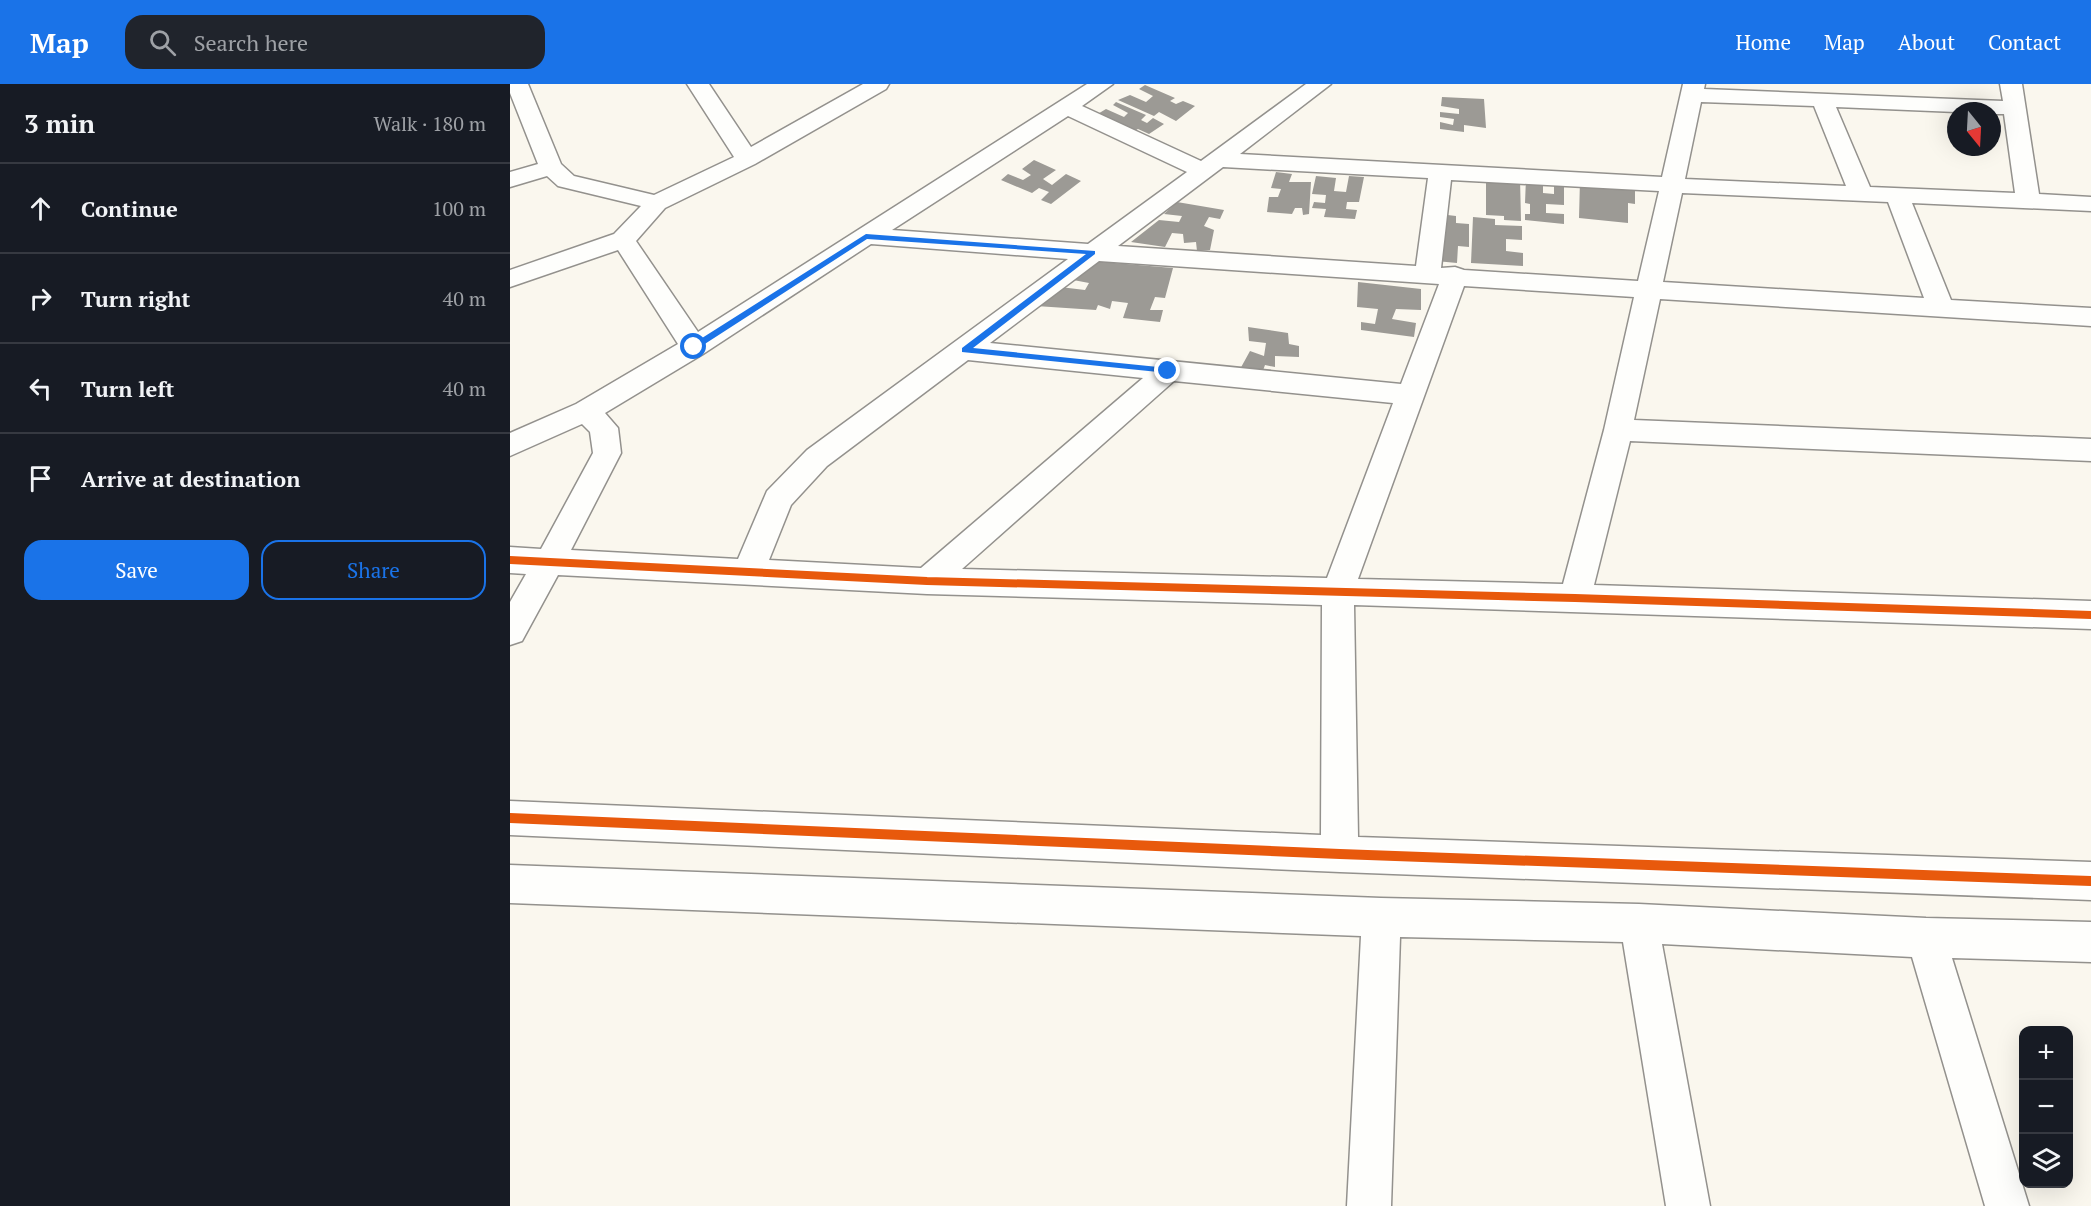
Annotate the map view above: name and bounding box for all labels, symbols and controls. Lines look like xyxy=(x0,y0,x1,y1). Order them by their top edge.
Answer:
search box xyxy=(125,15,545,69)
text: Map xyxy=(30,24,89,61)
icon: search xyxy=(146,26,179,59)
text: Search here xyxy=(194,28,308,57)
text: Home xyxy=(1735,28,1791,56)
text: Map xyxy=(1824,28,1865,56)
text: About xyxy=(1898,28,1955,56)
text: Contact xyxy=(1988,28,2061,56)
north arrow xyxy=(1947,102,2001,156)
text: 3 min xyxy=(24,106,95,140)
text: Walk · 180 m xyxy=(374,110,486,137)
icon: ahead xyxy=(24,192,57,225)
text: Continue xyxy=(81,194,178,223)
text: 100 m xyxy=(432,195,486,222)
icon: right xyxy=(24,282,57,315)
text: Turn right xyxy=(81,284,190,313)
text: 40 m xyxy=(443,285,486,312)
route start xyxy=(680,333,706,359)
route end xyxy=(1154,357,1180,383)
icon: left xyxy=(24,372,57,405)
text: Turn left xyxy=(81,374,174,403)
text: 40 m xyxy=(443,375,486,402)
icon: arrive xyxy=(24,462,57,495)
text: Arrive at destination xyxy=(81,464,300,493)
button: Save xyxy=(24,540,249,600)
button: Share xyxy=(261,540,486,600)
map controls xyxy=(2019,1026,2073,1188)
button: + xyxy=(2019,1026,2073,1080)
button: − xyxy=(2019,1080,2073,1134)
button: layers xyxy=(2019,1134,2073,1188)

